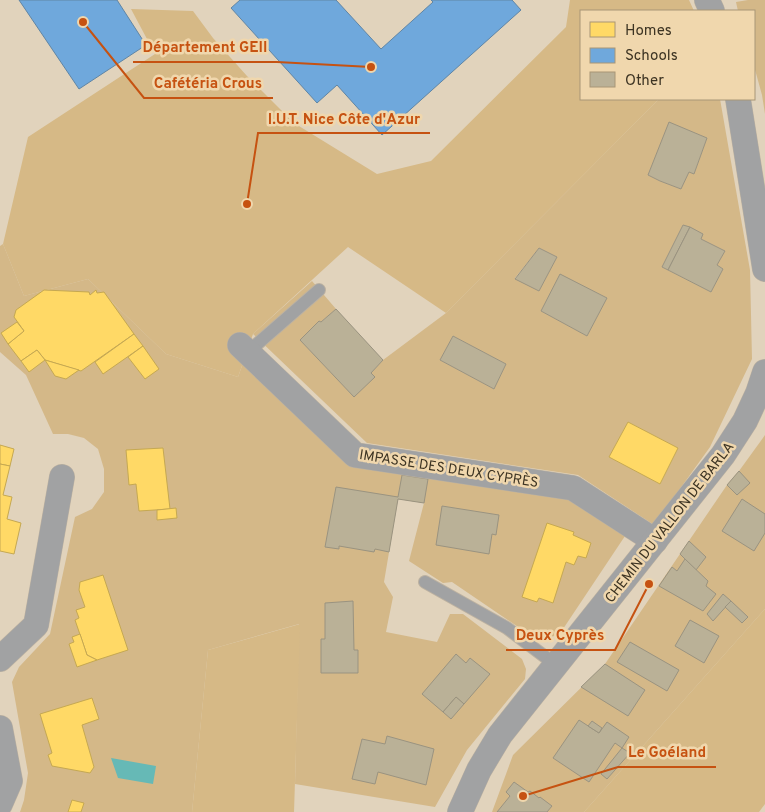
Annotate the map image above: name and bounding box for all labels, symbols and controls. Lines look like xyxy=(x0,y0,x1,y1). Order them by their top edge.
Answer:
legend xyxy=(580,10,755,100)
text: Homes xyxy=(625,22,672,41)
callout: Département GEII xyxy=(133,32,277,62)
text: Département GEII xyxy=(143,39,267,58)
text: Schools xyxy=(625,47,678,66)
callout: Cafétéria Crous xyxy=(144,68,273,98)
text: Other xyxy=(625,72,664,91)
text: Cafétéria Crous xyxy=(154,75,262,94)
callout: I.U.T. Nice Côte d'Azur xyxy=(258,103,430,133)
text: I.U.T. Nice Côte d'Azur xyxy=(268,111,421,130)
street label: CHEMIN DU VALLON DE BARLA xyxy=(602,439,738,607)
street label: IMPASSE DES DEUX CYPRÈS xyxy=(358,446,540,492)
callout: Deux Cyprès xyxy=(506,620,615,650)
text: Deux Cyprès xyxy=(516,627,604,646)
callout: Le Goéland xyxy=(618,737,716,767)
text: Le Goéland xyxy=(628,744,706,763)

